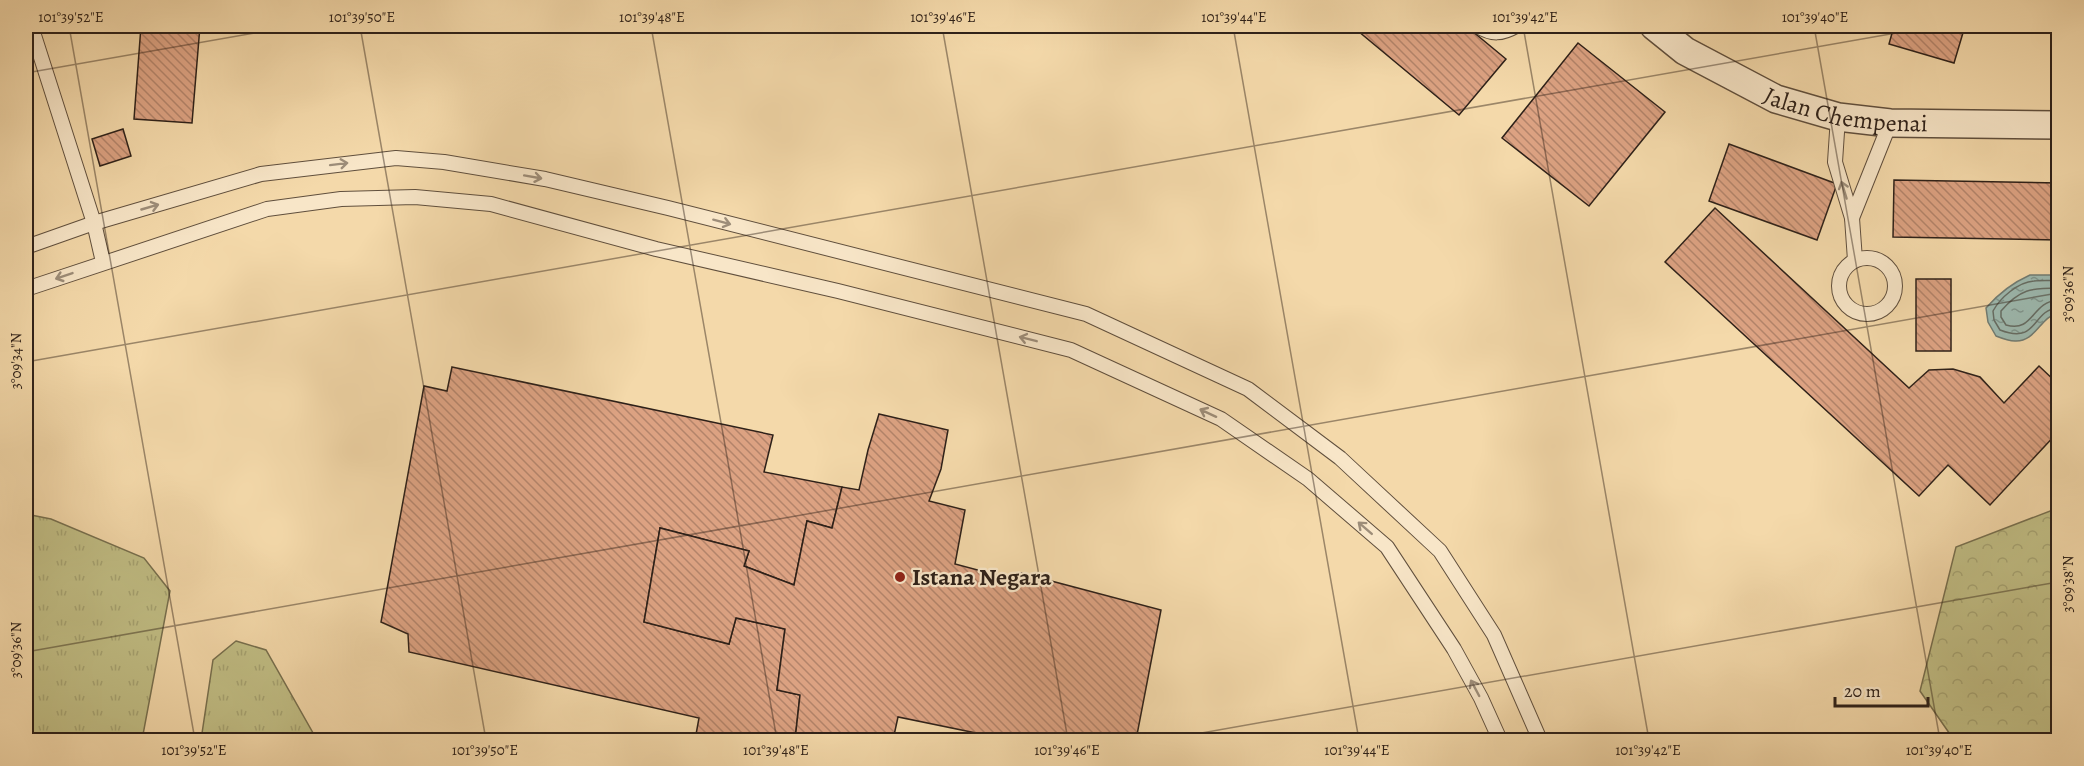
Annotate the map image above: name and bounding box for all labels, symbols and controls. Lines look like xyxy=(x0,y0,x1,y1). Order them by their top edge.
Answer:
text: 101°39'52"E xyxy=(38,7,104,27)
text: 101°39'50"E xyxy=(329,7,395,27)
text: 101°39'48"E xyxy=(619,7,685,27)
text: 101°39'46"E xyxy=(910,7,976,27)
text: 101°39'44"E xyxy=(1201,7,1267,27)
text: 101°39'42"E xyxy=(1492,7,1558,27)
text: 101°39'40"E xyxy=(1782,7,1848,27)
street label: Jalan Chempenai xyxy=(1758,79,1928,139)
one-way arrow xyxy=(329,158,349,169)
one-way arrow xyxy=(522,172,542,183)
one-way arrow xyxy=(1838,181,1849,200)
one-way arrow xyxy=(140,201,159,212)
one-way arrow xyxy=(713,217,732,228)
text: 3°09'36"N xyxy=(2058,265,2078,322)
one-way arrow xyxy=(56,271,74,282)
text: 3°09'34"N xyxy=(6,333,26,389)
one-way arrow xyxy=(1019,333,1038,344)
one-way arrow xyxy=(1200,407,1218,418)
one-way arrow xyxy=(1358,521,1373,535)
text: 3°09'38"N xyxy=(2058,555,2078,613)
place label: Istana Negara xyxy=(912,561,1052,593)
marker: Istana Negara xyxy=(893,570,907,584)
text: 3°09'36"N xyxy=(6,621,26,678)
scale bar xyxy=(1835,670,1928,708)
one-way arrow xyxy=(1469,679,1480,697)
text: 20 m xyxy=(1844,679,1881,703)
text: 101°39'52"E xyxy=(161,740,227,760)
text: 101°39'50"E xyxy=(452,740,518,760)
text: 101°39'48"E xyxy=(743,740,809,760)
text: 101°39'46"E xyxy=(1034,740,1100,760)
text: 101°39'44"E xyxy=(1324,740,1390,760)
text: 101°39'42"E xyxy=(1615,740,1681,760)
text: 101°39'40"E xyxy=(1906,740,1972,760)

